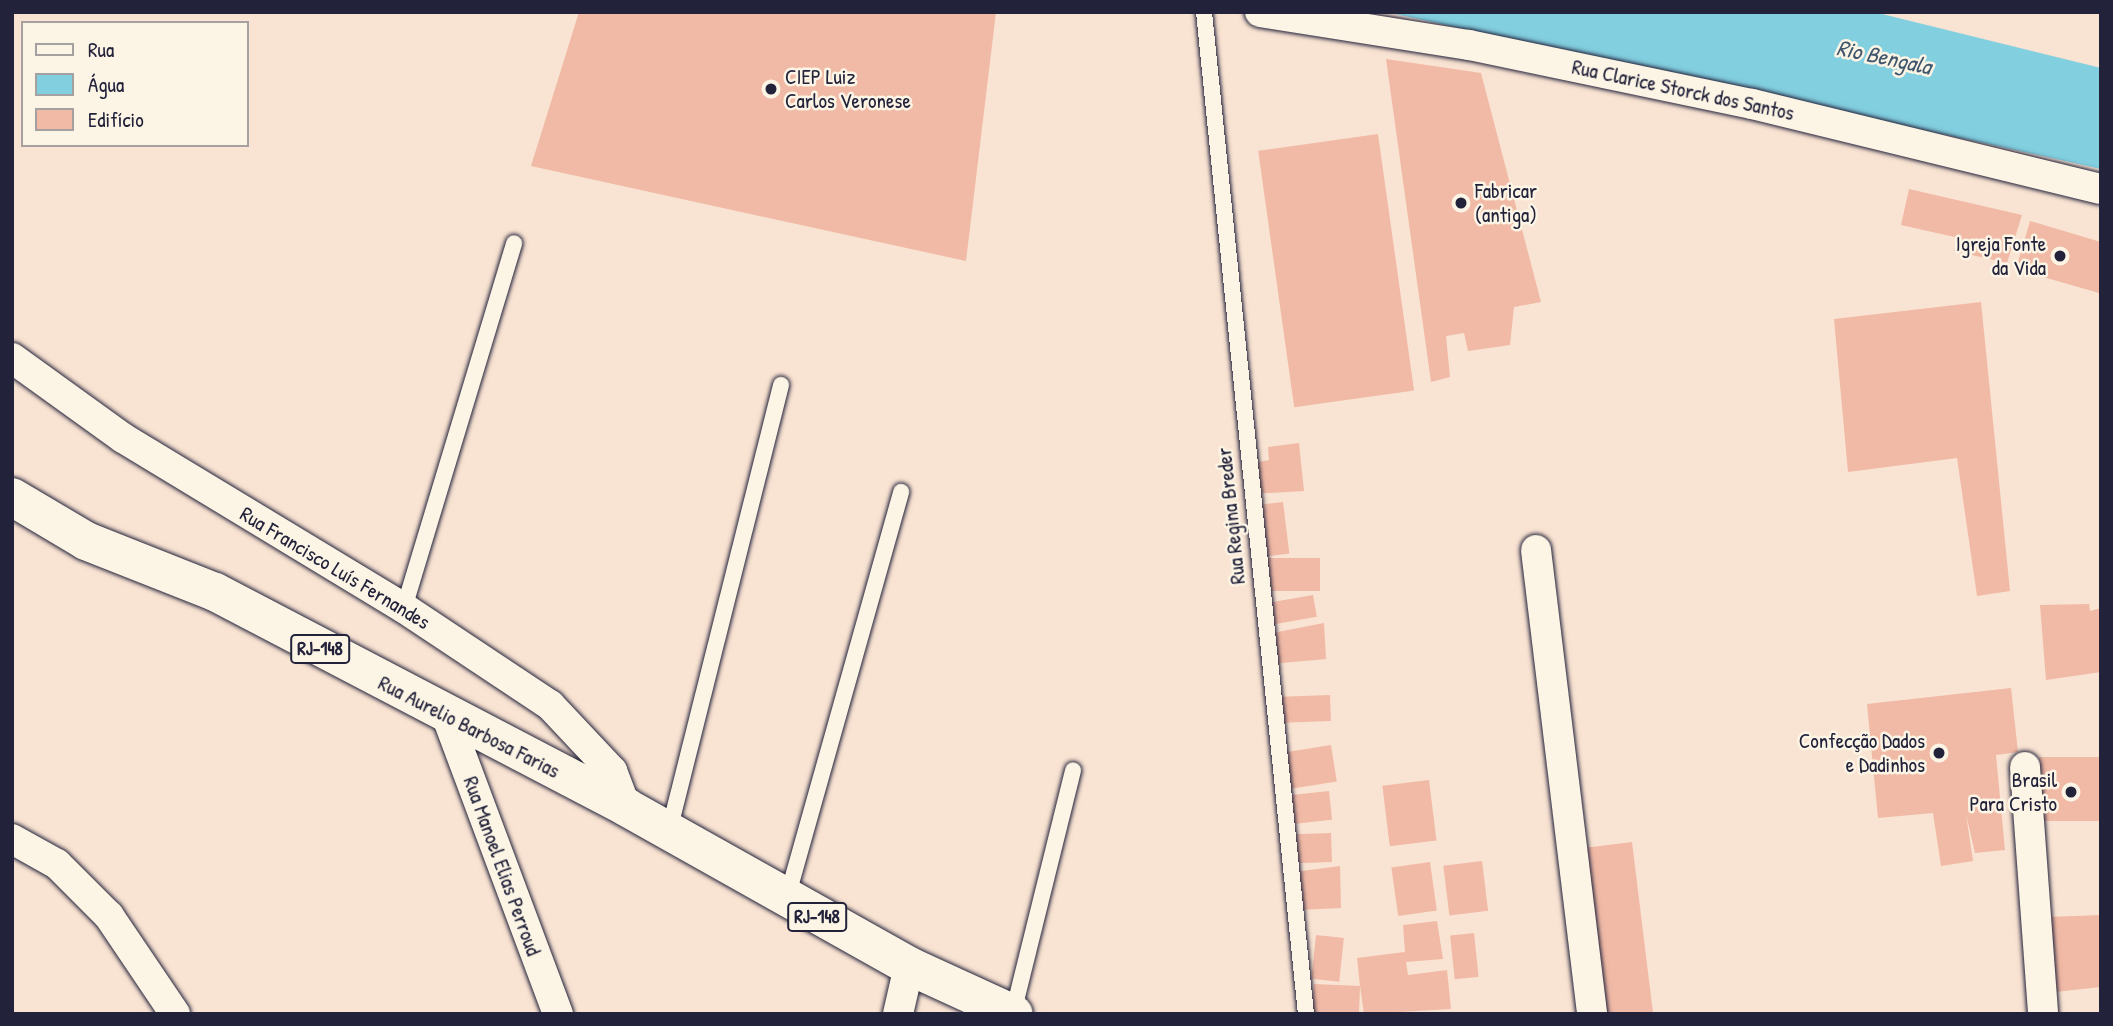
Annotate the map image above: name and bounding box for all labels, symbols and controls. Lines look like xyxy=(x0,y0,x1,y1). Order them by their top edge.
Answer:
legend xyxy=(21,21,248,147)
water label: Rio Bengala xyxy=(1834,34,1934,80)
text: Rua xyxy=(88,35,114,64)
street label: Rua Clarice Storck dos Santos xyxy=(1570,54,1796,126)
place label: CIEP Luiz Carlos Veronese xyxy=(785,64,911,114)
text: Água xyxy=(88,70,124,99)
marker: CIEP Luiz Carlos Veronese xyxy=(763,81,779,97)
text: Edifício xyxy=(88,105,144,134)
place label: Fabricar (antiga) xyxy=(1475,178,1537,228)
marker: Fabricar (antiga) xyxy=(1453,195,1469,211)
place label: Igreja Fonte da Vida xyxy=(1956,231,2046,281)
marker: Igreja Fonte da Vida xyxy=(2052,248,2068,264)
street label: Rua Regina Breder xyxy=(1211,446,1251,586)
street label: Rua Francisco Luís Fernandes xyxy=(235,501,435,635)
road number: RJ-148 xyxy=(288,634,352,664)
street label: Rua Aurelio Barbosa Farias xyxy=(374,670,564,784)
place label: Confecção Dados e Dadinhos xyxy=(1799,728,1925,778)
marker: Confecção Dados e Dadinhos xyxy=(1931,745,1947,761)
place label: Brasil Para Cristo xyxy=(1969,767,2057,817)
street label: Rua Manoel Elias Perroud xyxy=(458,773,546,959)
marker: Brasil Para Cristo xyxy=(2063,784,2079,800)
road number: RJ-148 xyxy=(786,902,848,932)

